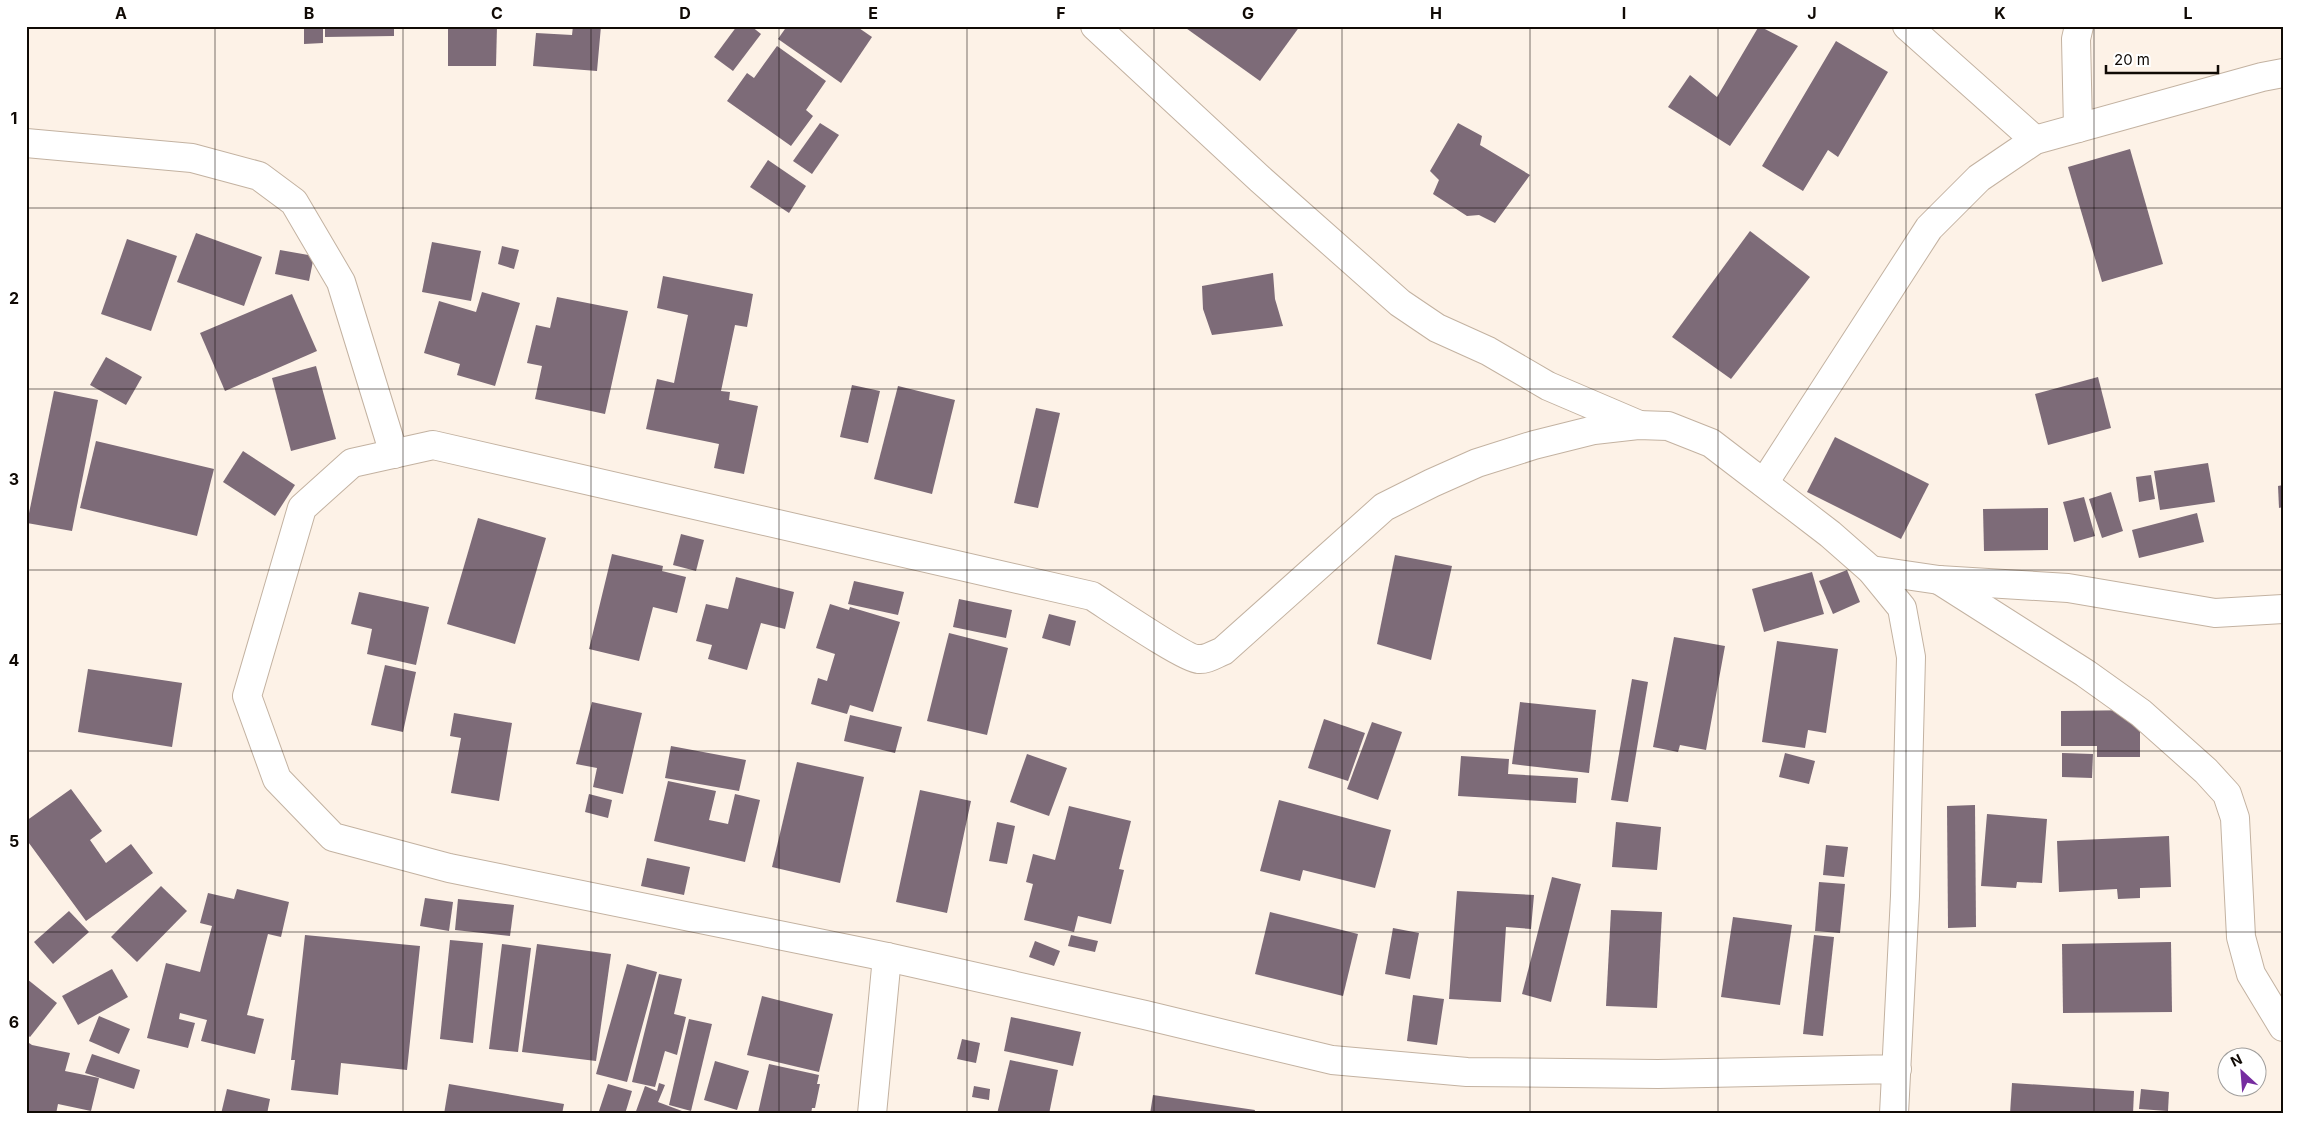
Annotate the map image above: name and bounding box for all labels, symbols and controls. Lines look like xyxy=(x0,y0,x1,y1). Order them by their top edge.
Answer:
text: A xyxy=(115,3,127,23)
text: B xyxy=(304,3,314,23)
text: C xyxy=(491,3,503,23)
text: D xyxy=(679,3,691,23)
text: E xyxy=(868,3,878,23)
text: F xyxy=(1056,3,1066,23)
text: G xyxy=(1242,3,1254,23)
text: H xyxy=(1430,3,1442,23)
text: I xyxy=(1622,3,1626,23)
text: J xyxy=(1807,3,1817,23)
text: K xyxy=(1994,3,2006,23)
text: L xyxy=(2183,3,2193,23)
scale bar xyxy=(2106,42,2219,74)
text: 20 m xyxy=(2114,50,2150,69)
text: 1 xyxy=(11,108,17,128)
text: 2 xyxy=(9,288,19,308)
text: 3 xyxy=(9,469,19,489)
text: 4 xyxy=(9,650,20,670)
text: 5 xyxy=(9,831,19,851)
text: 6 xyxy=(9,1012,19,1032)
north arrow xyxy=(2216,1048,2266,1098)
text: N xyxy=(2228,1050,2245,1070)

